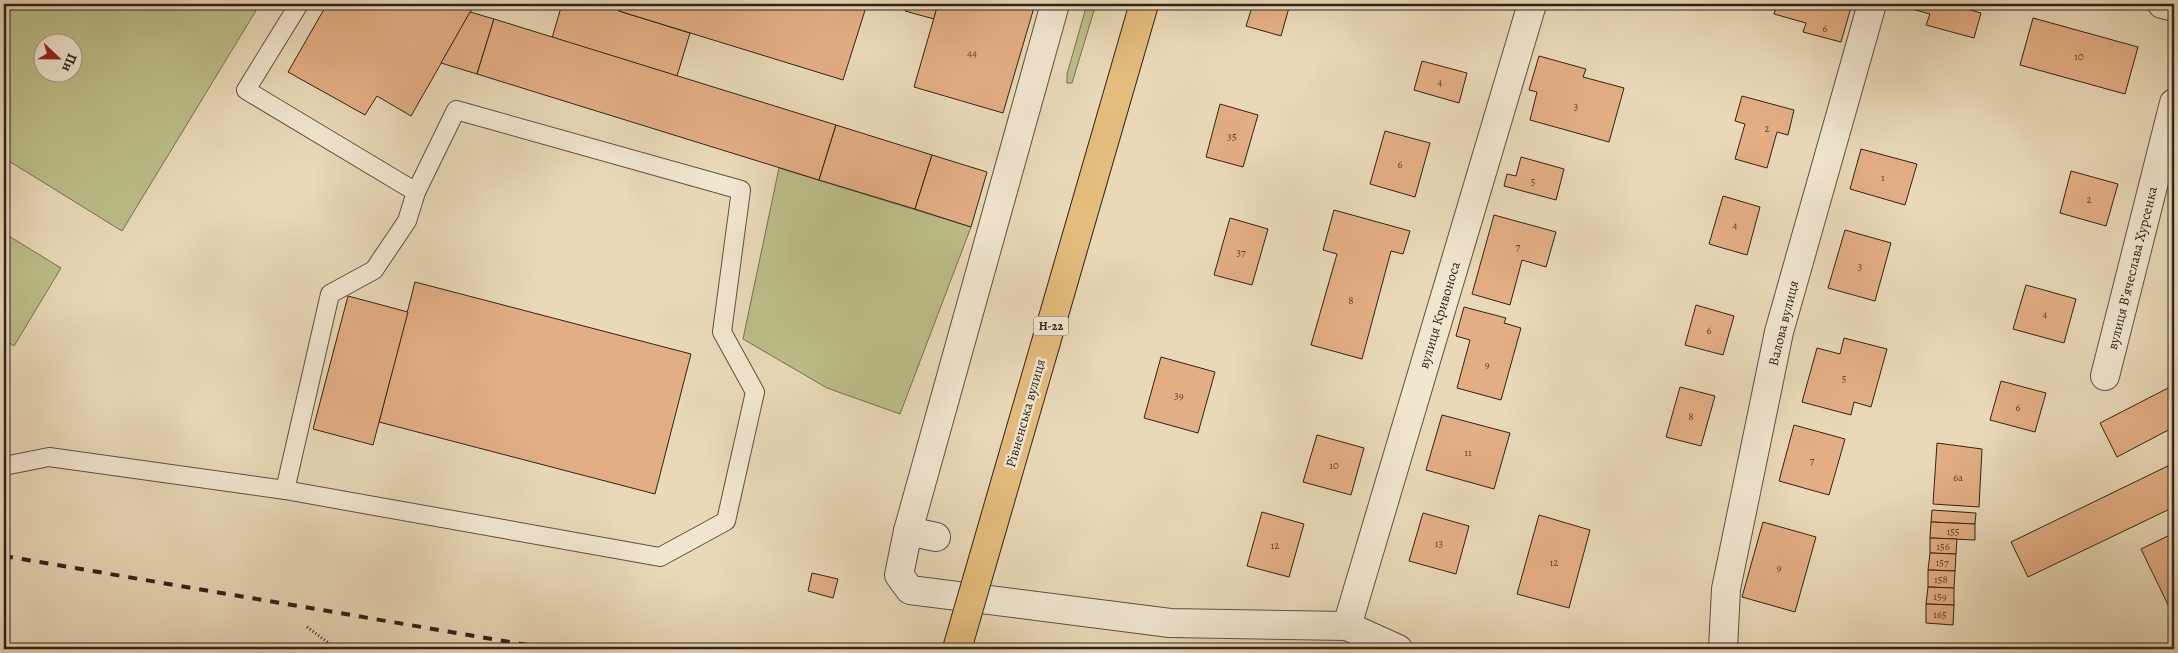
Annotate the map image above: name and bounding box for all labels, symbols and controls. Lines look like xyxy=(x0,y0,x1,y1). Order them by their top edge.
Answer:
house number: 6 xyxy=(1822,21,1828,36)
north arrow xyxy=(32,32,82,82)
house number: 44 xyxy=(967,46,977,61)
house number: 10 xyxy=(2074,49,2084,64)
text: Пн xyxy=(57,51,82,75)
house number: 4 xyxy=(1438,75,1443,90)
house number: 3 xyxy=(1574,99,1578,114)
house number: 2 xyxy=(1764,121,1770,136)
house number: 35 xyxy=(1227,129,1237,144)
house number: 6 xyxy=(1397,157,1403,172)
house number: 1 xyxy=(1881,170,1885,185)
house number: 5 xyxy=(1531,174,1536,189)
street label: вулиця Вʼячеслава Хурсенка xyxy=(2103,184,2162,352)
house number: 2 xyxy=(2086,192,2092,207)
house number: 4 xyxy=(1733,218,1738,233)
house number: 7 xyxy=(1516,239,1521,254)
house number: 37 xyxy=(1236,245,1246,260)
street label: вулиця Кривоноса xyxy=(1414,259,1465,371)
house number: 3 xyxy=(1858,259,1862,274)
street label: Валова вулиця xyxy=(1764,278,1803,368)
house number: 8 xyxy=(1348,293,1354,308)
house number: 4 xyxy=(2043,307,2048,322)
road number: Н-22 xyxy=(1034,316,1068,336)
house number: 6 xyxy=(1706,323,1712,338)
street label: Рівненська вулиця xyxy=(1001,356,1050,470)
house number: 9 xyxy=(1484,357,1490,372)
house number: 5 xyxy=(1842,371,1847,386)
house number: 39 xyxy=(1174,388,1184,403)
house number: 6 xyxy=(2015,400,2021,415)
house number: 8 xyxy=(1688,409,1694,424)
house number: 11 xyxy=(1464,445,1472,460)
house number: 7 xyxy=(1810,453,1815,468)
house number: 10 xyxy=(1329,458,1339,473)
house number: 6а xyxy=(1953,470,1964,485)
house number: 155 xyxy=(1946,524,1960,539)
house number: 13 xyxy=(1435,536,1443,551)
house number: 12 xyxy=(1271,538,1280,553)
house number: 156 xyxy=(1936,539,1950,554)
house number: 12 xyxy=(1550,555,1559,570)
house number: 157 xyxy=(1935,555,1949,570)
house number: 9 xyxy=(1776,560,1782,575)
house number: 158 xyxy=(1934,572,1948,587)
house number: 159 xyxy=(1933,589,1947,604)
house number: 165 xyxy=(1933,607,1947,622)

